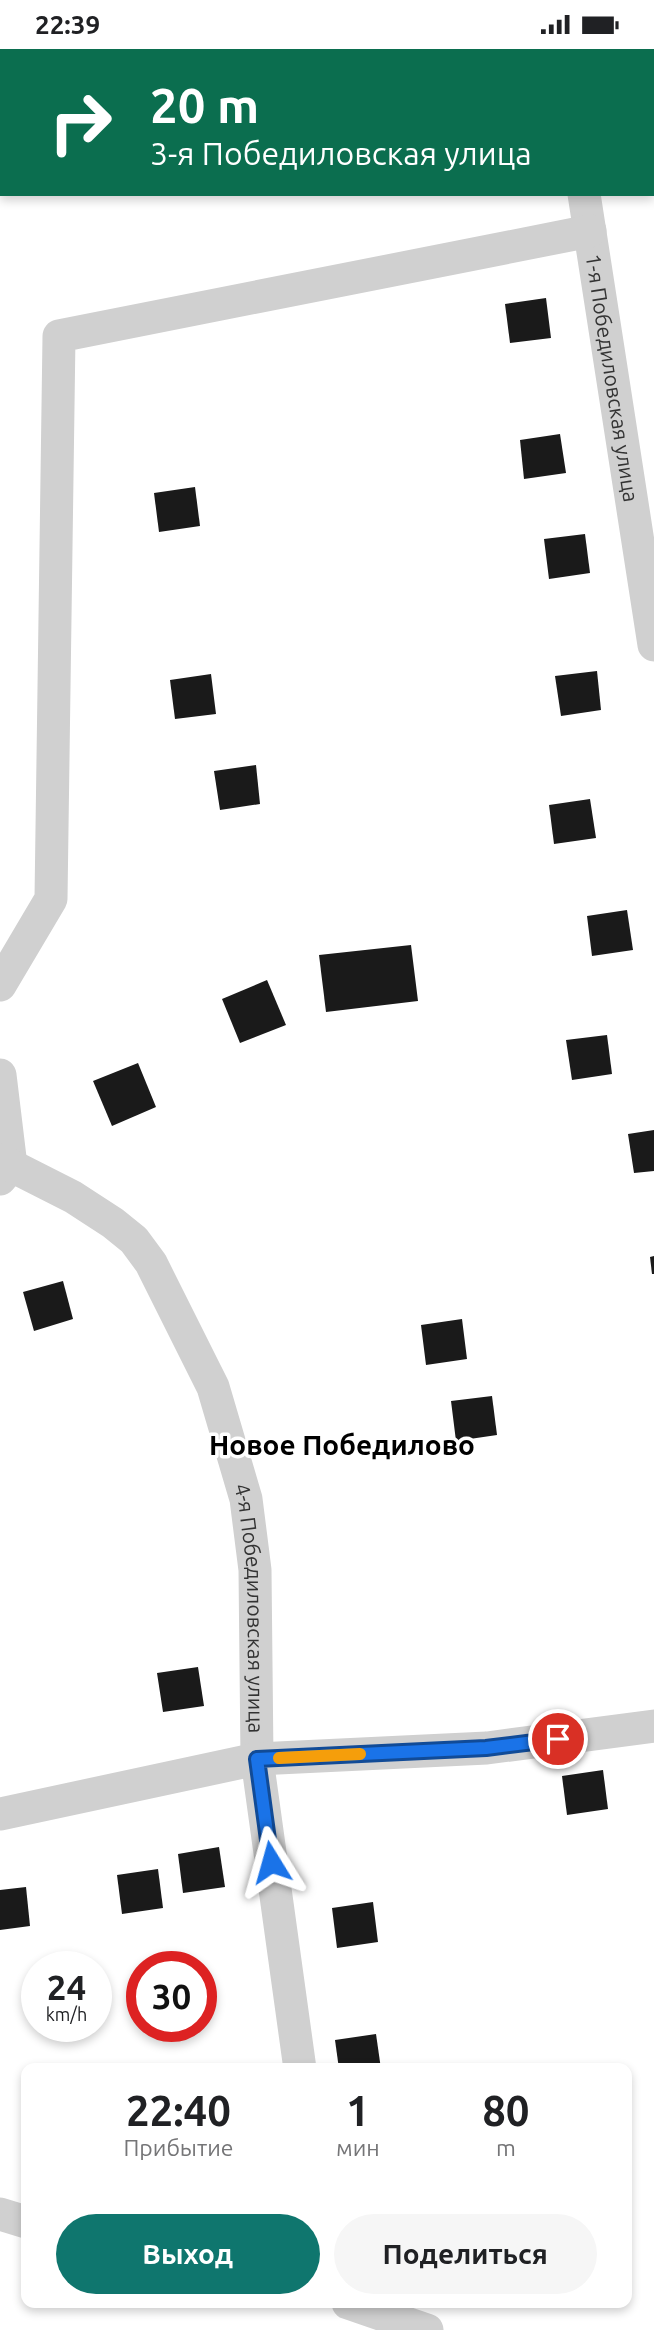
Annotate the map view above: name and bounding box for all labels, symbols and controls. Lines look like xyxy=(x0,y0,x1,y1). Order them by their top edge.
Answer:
text: 22:39 xyxy=(35,10,100,39)
icon: right xyxy=(35,77,126,168)
text: 20 m xyxy=(150,77,259,132)
text: 3-я Победиловская улица xyxy=(150,135,532,171)
street label: 1-я Победиловская улица xyxy=(581,252,644,504)
district label: Новое Победилово xyxy=(209,1429,475,1460)
street label: 4-я Победиловская улица xyxy=(230,1480,269,1733)
pin xyxy=(528,1709,588,1769)
icon: arrive xyxy=(539,1720,577,1758)
position arrow xyxy=(234,1825,308,1899)
speed limit sign: 30 xyxy=(126,1951,217,2042)
text: 24 xyxy=(47,1967,86,2007)
text: km/h xyxy=(46,2004,87,2024)
text: 22:40 xyxy=(126,2087,231,2134)
text: 1 xyxy=(346,2087,370,2134)
text: 80 xyxy=(482,2087,530,2134)
text: Прибытие xyxy=(123,2135,233,2160)
text: мин xyxy=(336,2135,380,2160)
text: m xyxy=(496,2135,516,2160)
button: Выход xyxy=(56,2214,320,2294)
button: Поделиться xyxy=(334,2214,597,2294)

